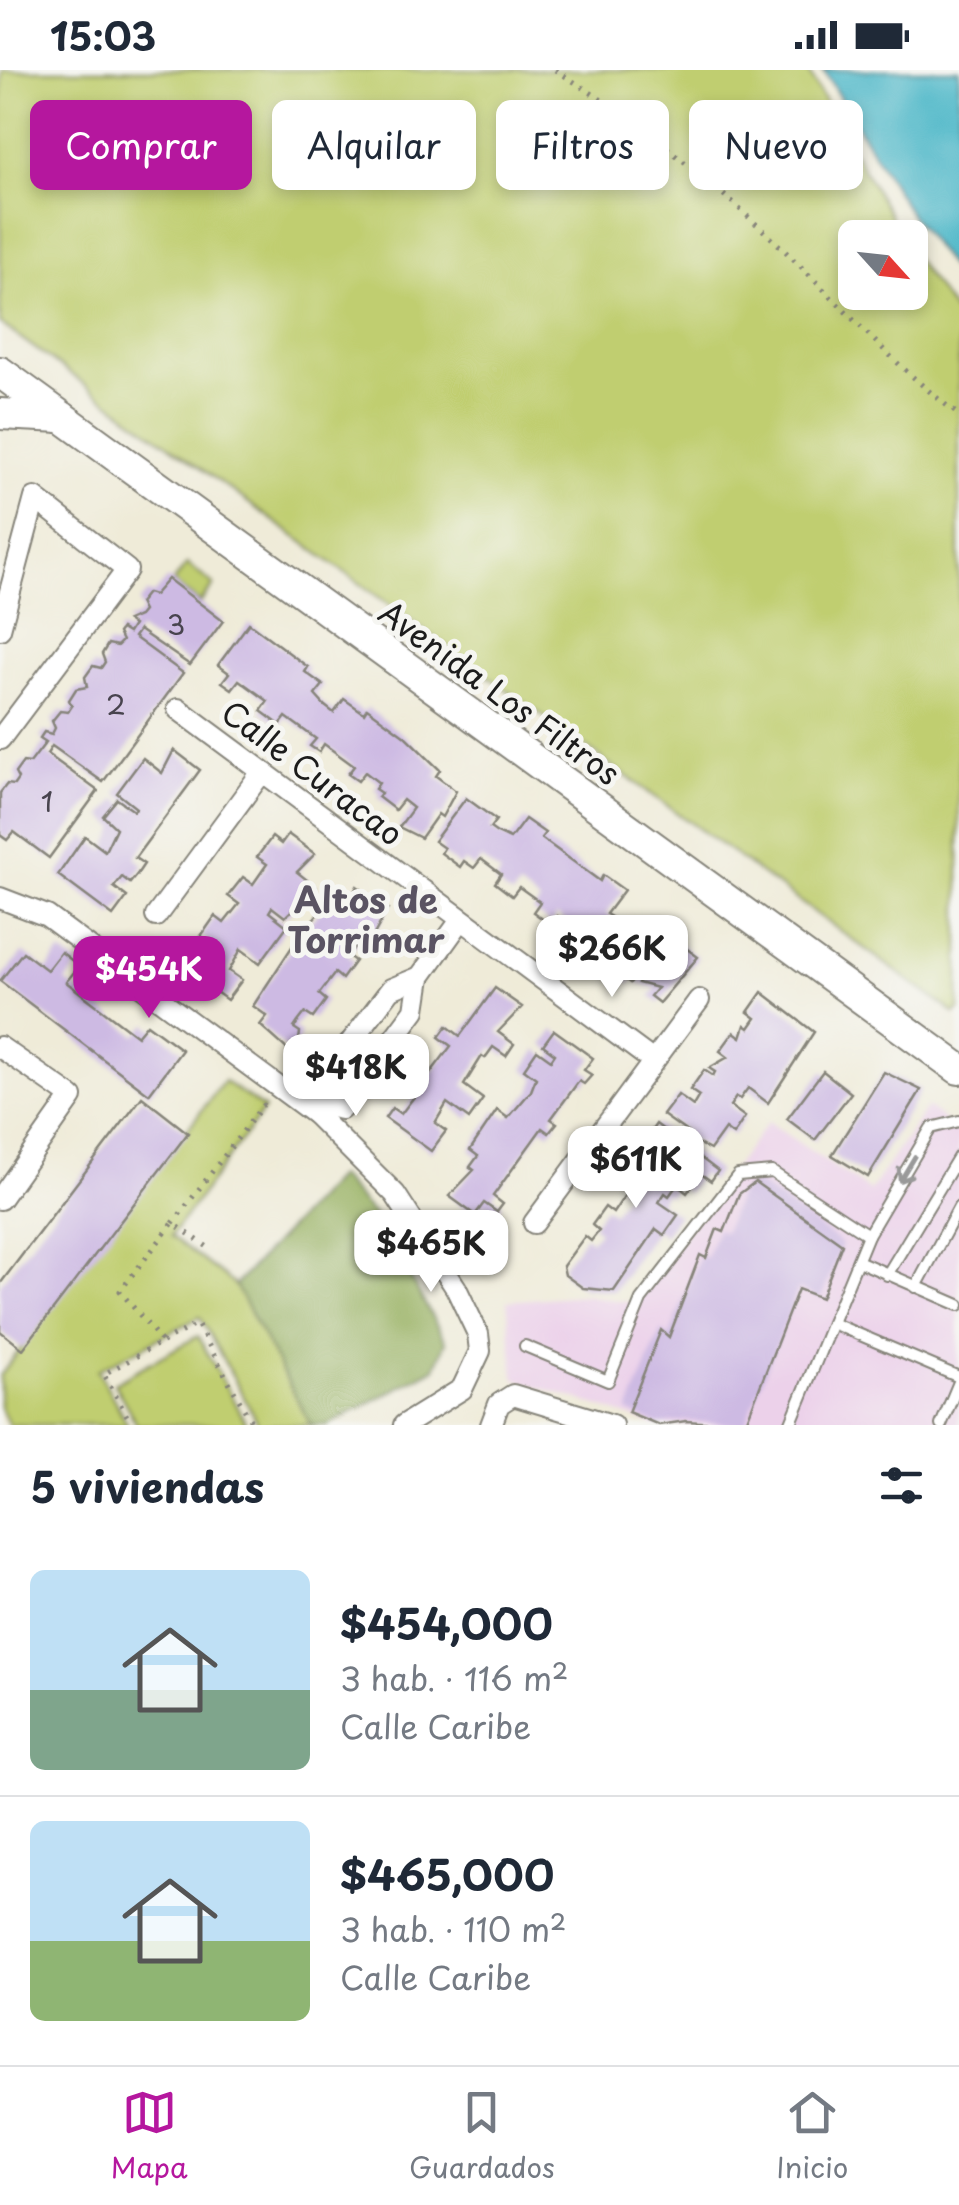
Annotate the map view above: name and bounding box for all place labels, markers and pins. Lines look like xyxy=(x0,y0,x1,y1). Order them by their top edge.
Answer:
pin: $266K xyxy=(542,915,682,1000)
pin: $454K xyxy=(79,936,219,1021)
pin: $418K xyxy=(286,1034,426,1119)
pin: $611K xyxy=(566,1126,706,1211)
pin: $465K xyxy=(361,1210,501,1295)

